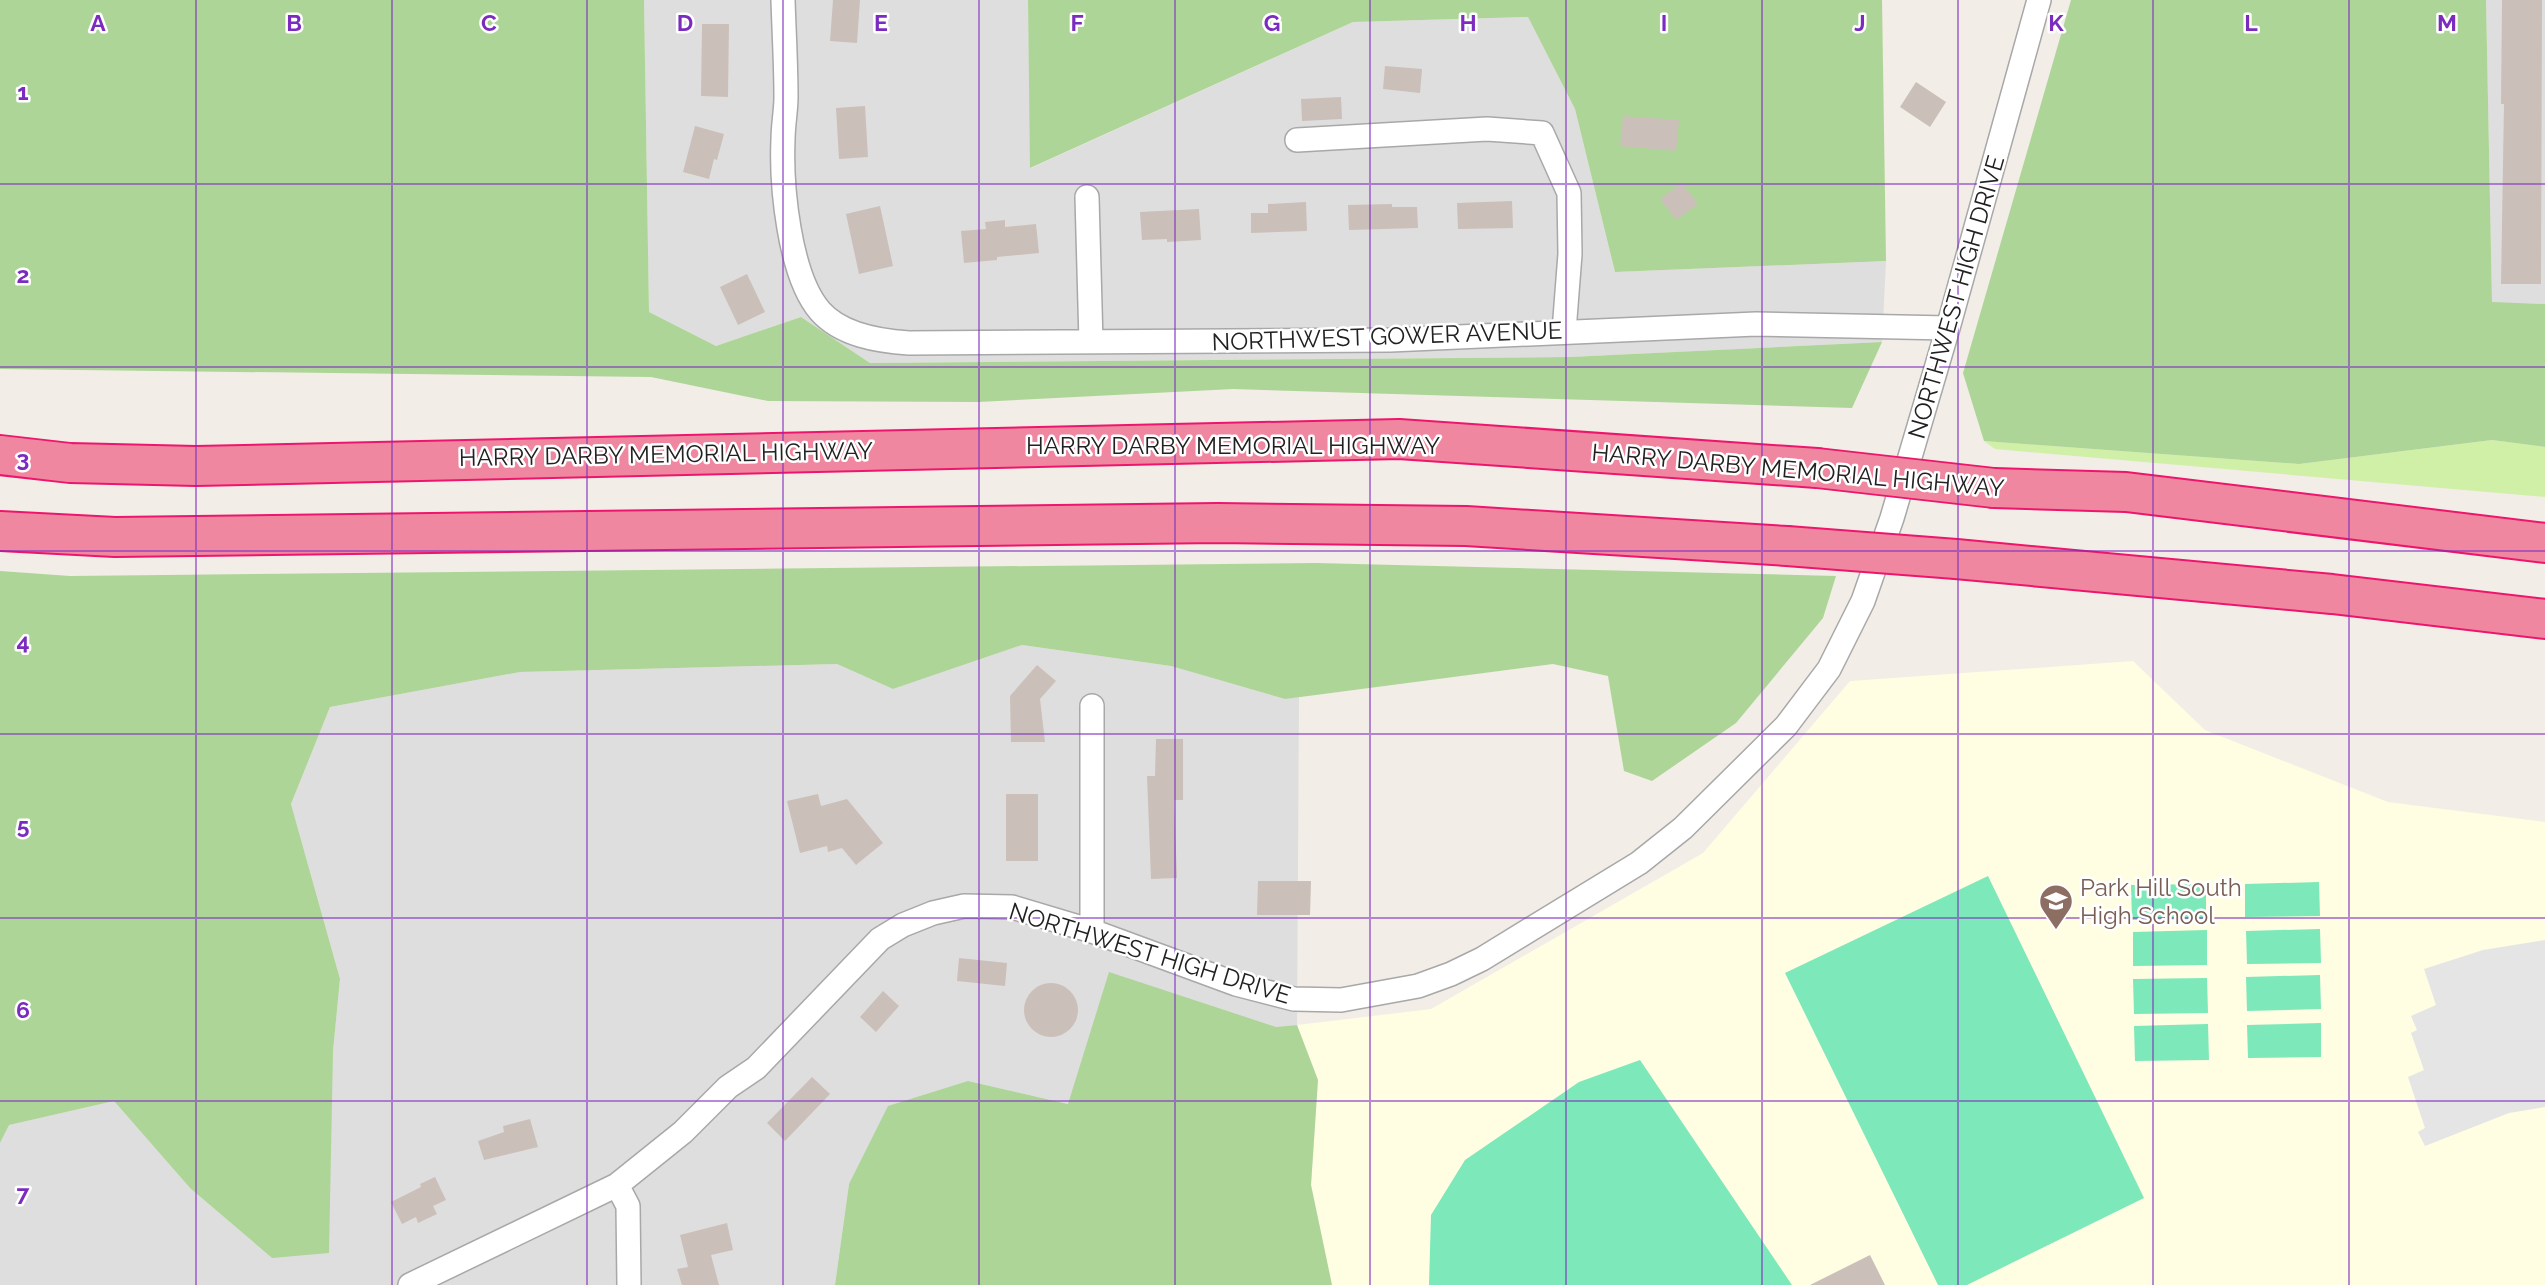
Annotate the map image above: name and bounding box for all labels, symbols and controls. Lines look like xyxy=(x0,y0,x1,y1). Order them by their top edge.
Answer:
text: A xyxy=(90,9,106,36)
text: B xyxy=(286,9,302,36)
text: C xyxy=(481,9,497,36)
text: D xyxy=(677,9,693,36)
text: E xyxy=(874,9,888,36)
text: F xyxy=(1070,9,1084,36)
text: G xyxy=(1264,9,1280,36)
text: H xyxy=(1459,9,1477,36)
text: I xyxy=(1661,9,1667,36)
text: J xyxy=(1854,9,1866,36)
text: K xyxy=(2048,9,2064,36)
text: L xyxy=(2244,9,2258,36)
text: M xyxy=(2437,9,2457,36)
text: 1 xyxy=(17,78,29,105)
street label: NORTHWEST HIGH DRIVE xyxy=(1902,152,2010,442)
text: 2 xyxy=(17,261,29,288)
street label: NORTHWEST GOWER AVENUE xyxy=(1211,315,1563,357)
street label: HARRY DARBY MEMORIAL HIGHWAY xyxy=(1026,431,1440,460)
street label: HARRY DARBY MEMORIAL HIGHWAY xyxy=(459,436,874,472)
street label: HARRY DARBY MEMORIAL HIGHWAY xyxy=(1590,438,2006,503)
text: 3 xyxy=(17,445,29,472)
text: 4 xyxy=(16,628,30,655)
text: 5 xyxy=(17,812,30,839)
place label: Park Hill South High School xyxy=(2080,873,2242,930)
school or university icon: Park Hill South High School xyxy=(2037,882,2075,931)
street label: NORTHWEST HIGH DRIVE xyxy=(1006,896,1294,1010)
text: 6 xyxy=(16,996,30,1023)
text: 7 xyxy=(17,1179,30,1206)

